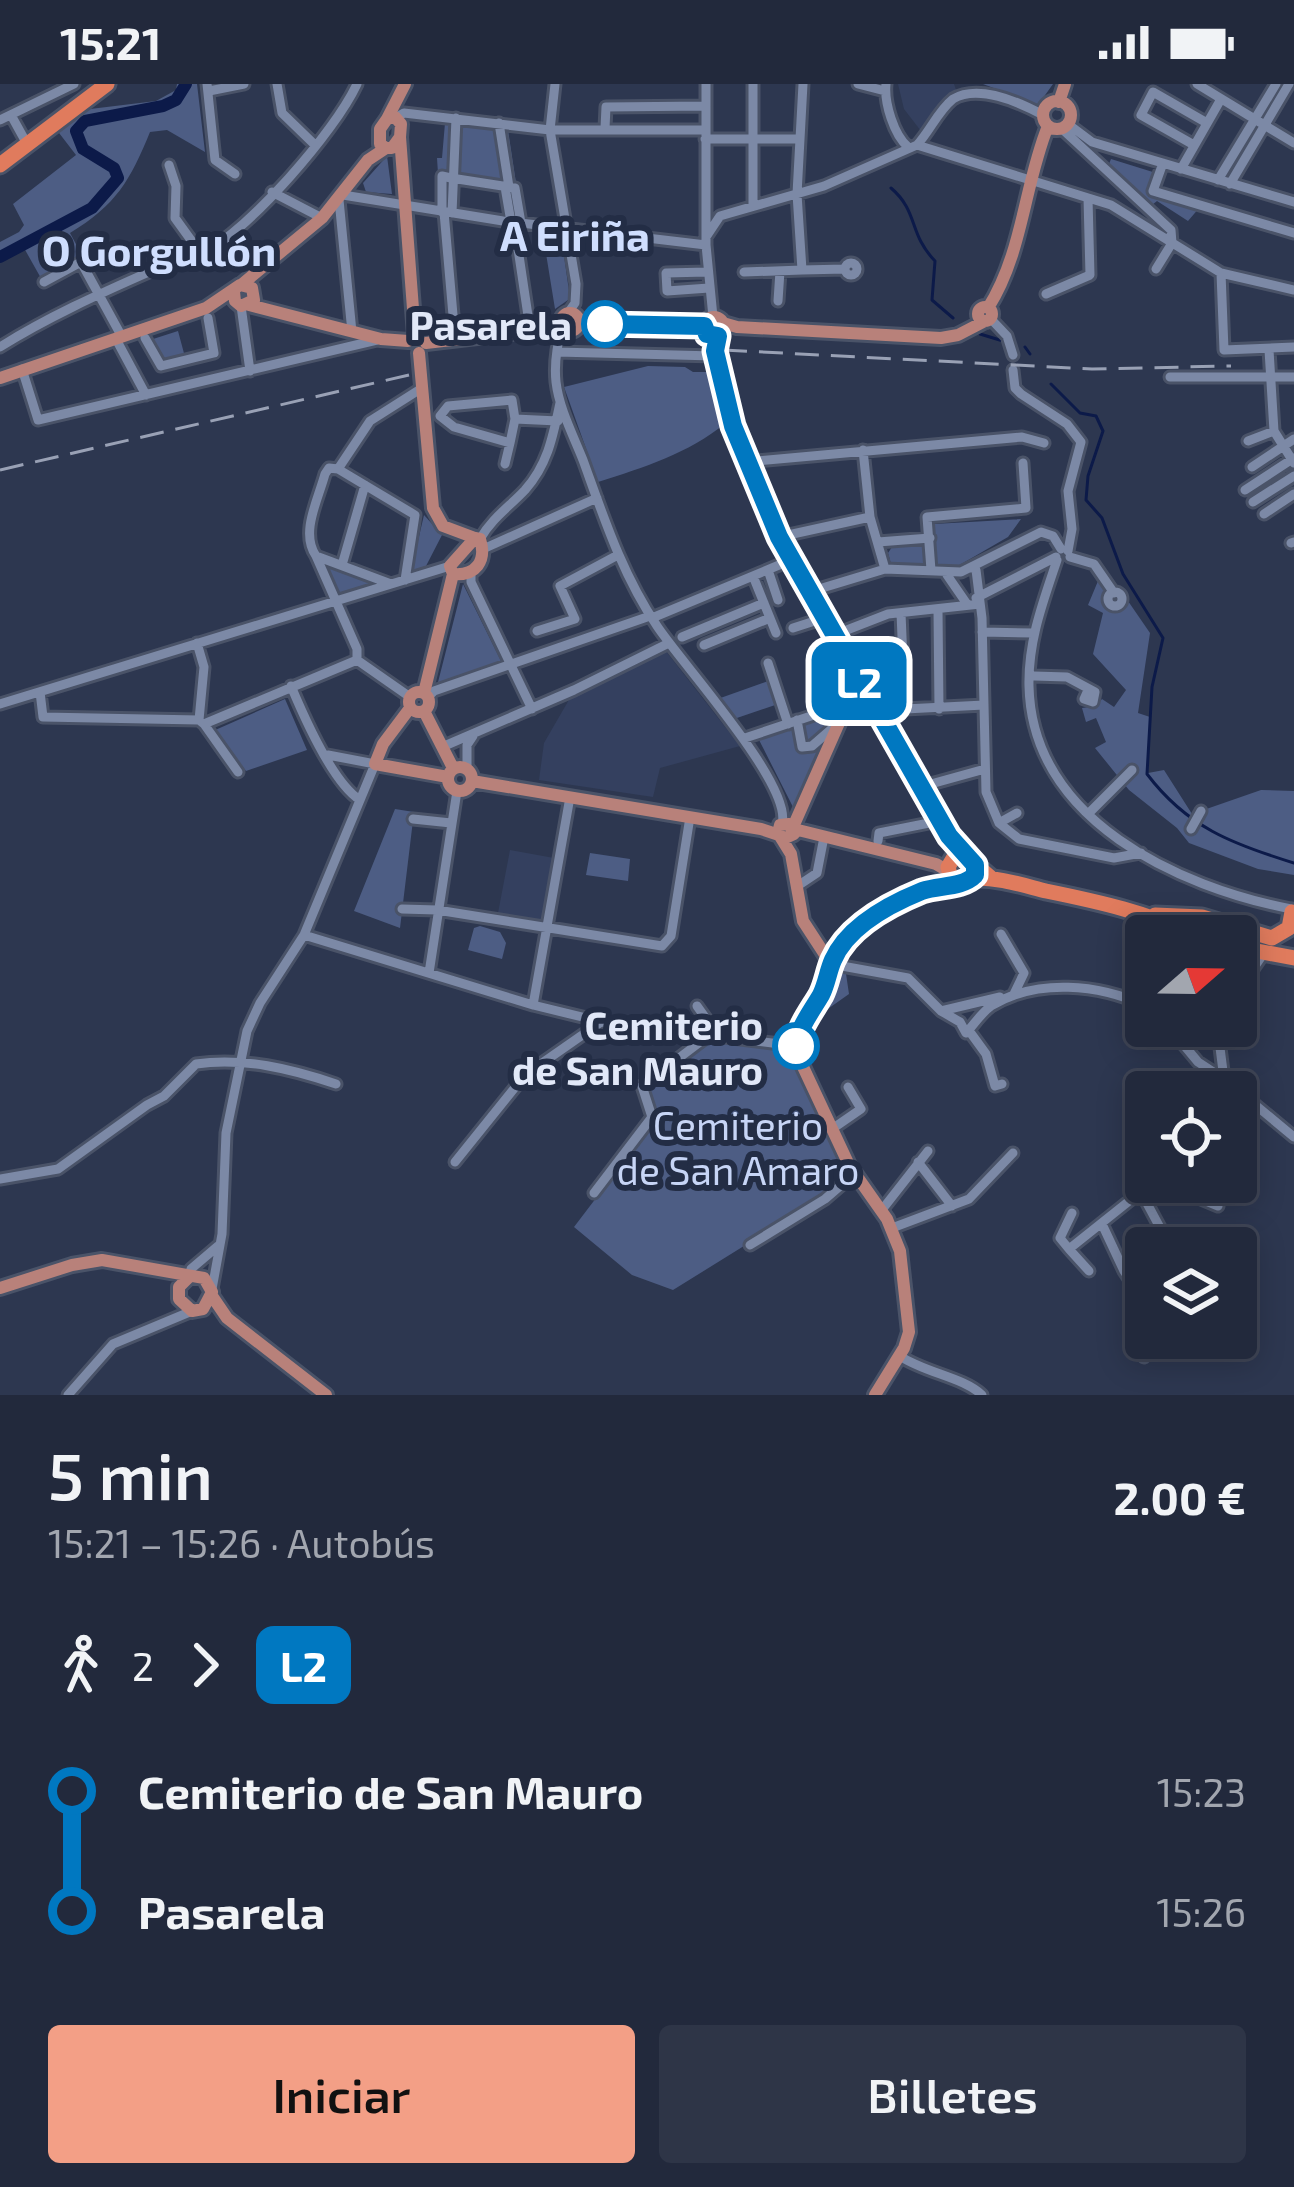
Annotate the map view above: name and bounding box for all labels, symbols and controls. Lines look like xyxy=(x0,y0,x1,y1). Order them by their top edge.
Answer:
text: 15:21 xyxy=(60,15,161,69)
district label: A Eiriña xyxy=(500,209,650,259)
district label: O Gorgullón xyxy=(42,224,276,274)
place label: Pasarela xyxy=(410,301,572,348)
marker: Pasarela xyxy=(583,302,627,346)
line badge: L2 xyxy=(805,642,913,720)
text: L2 xyxy=(836,656,882,706)
north arrow xyxy=(1125,915,1257,1047)
map controls xyxy=(1125,915,1257,1359)
place label: Cemiterio de San Mauro xyxy=(512,1001,763,1093)
marker: Cemiterio de San Mauro xyxy=(774,1024,818,1068)
button: locate xyxy=(1125,1071,1257,1203)
park label: Cemiterio de San Amaro xyxy=(617,1101,859,1193)
button: layers xyxy=(1125,1227,1257,1359)
text: 5 min xyxy=(48,1434,213,1513)
text: 2.00 € xyxy=(1113,1470,1246,1524)
text: 15:21 – 15:26 · Autobús xyxy=(48,1519,435,1566)
icon: walk xyxy=(48,1632,114,1698)
icon: forward xyxy=(172,1632,238,1698)
text: L2 xyxy=(280,1640,327,1690)
text: 2 xyxy=(132,1642,154,1689)
text: Cemiterio de San Mauro xyxy=(138,1764,643,1818)
text: 15:23 xyxy=(1157,1768,1246,1815)
text: Pasarela xyxy=(138,1884,325,1938)
text: 15:26 xyxy=(1156,1888,1246,1935)
button: Iniciar xyxy=(48,2025,635,2163)
button: Billetes xyxy=(659,2025,1246,2163)

